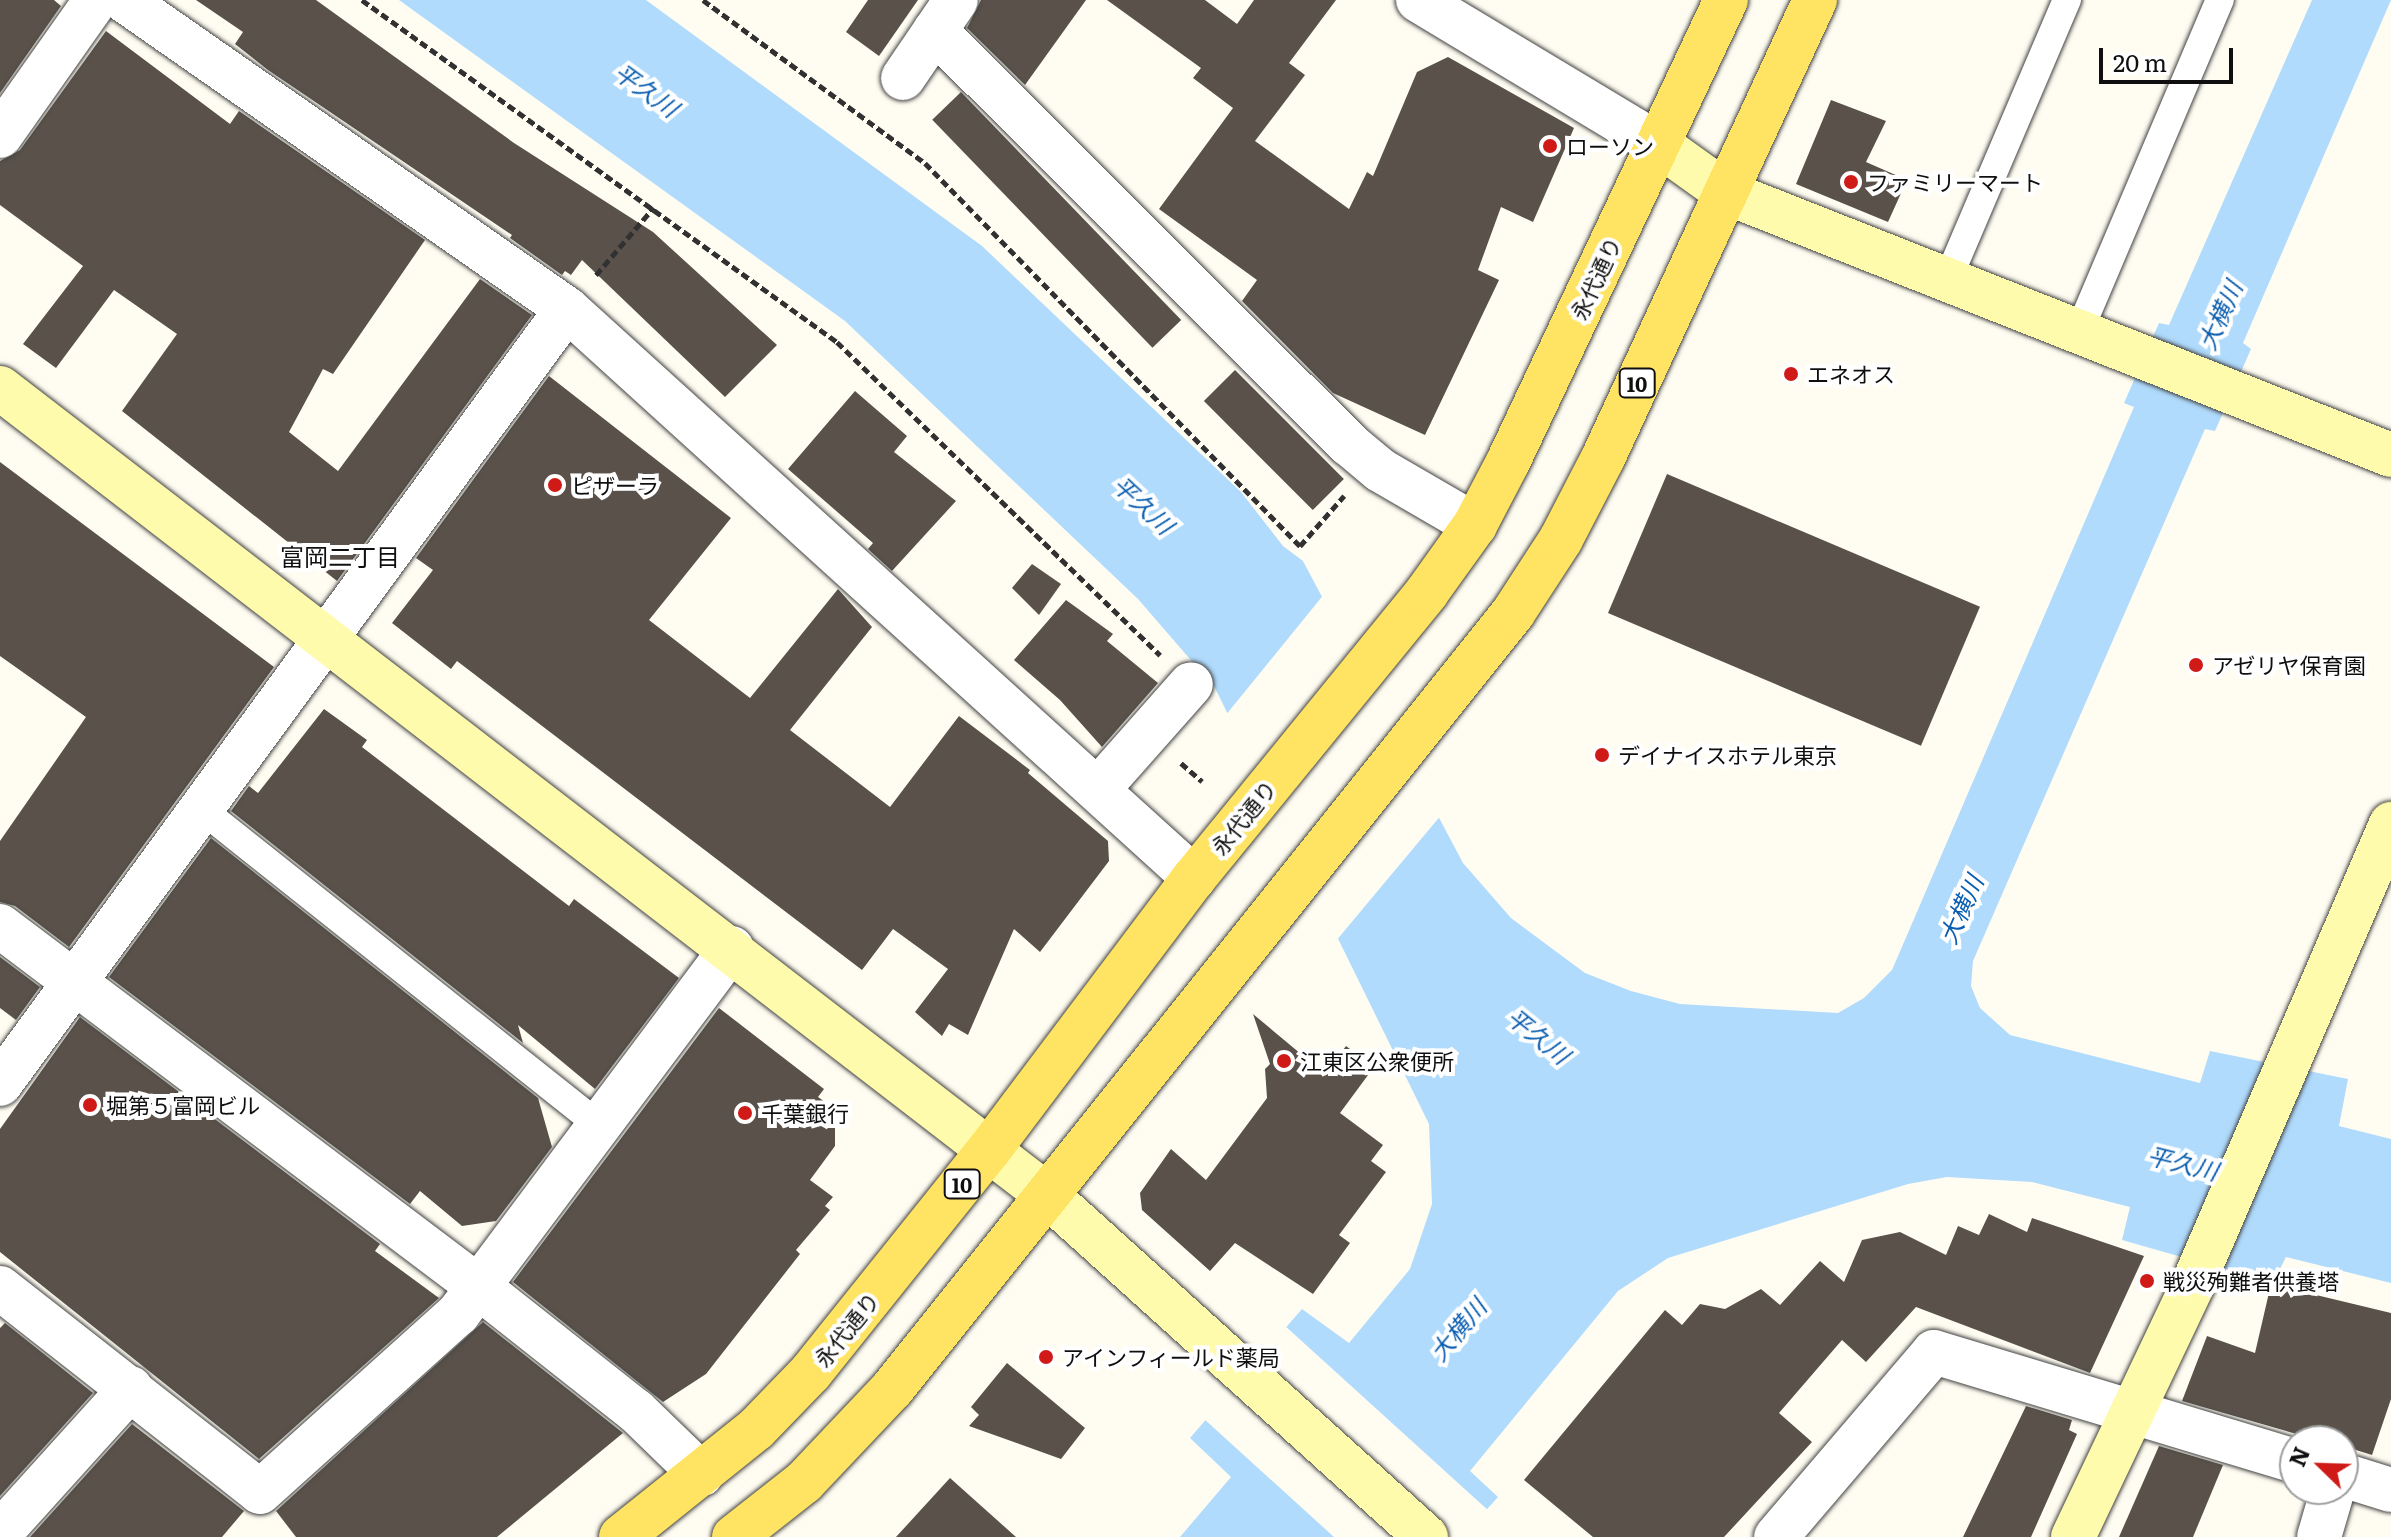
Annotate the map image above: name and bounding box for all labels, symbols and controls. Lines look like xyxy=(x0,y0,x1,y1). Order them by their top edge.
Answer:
scale bar xyxy=(2103,32,2237,82)
text: 20 m xyxy=(2113,44,2167,79)
water label: 平久川 xyxy=(609,56,685,122)
place label: ローソン xyxy=(1566,133,1654,159)
marker: ローソン xyxy=(1541,137,1559,155)
place label: ファミリーマート xyxy=(1867,169,2043,195)
marker: ファミリーマート xyxy=(1842,173,1860,191)
street label: 永代通り xyxy=(1564,233,1626,323)
water label: 大横川 xyxy=(2191,276,2247,354)
place label: エネオス xyxy=(1807,361,1895,387)
marker: エネオス xyxy=(1782,365,1800,383)
road number: 10 xyxy=(1617,367,1657,399)
water label: 平久川 xyxy=(1108,469,1180,539)
place label: ピザーラ xyxy=(571,472,659,498)
marker: ピザーラ xyxy=(546,476,564,494)
district label: 富岡二丁目 xyxy=(280,542,400,570)
place label: アゼリヤ保育園 xyxy=(2212,652,2366,678)
marker: アゼリヤ保育園 xyxy=(2187,656,2205,674)
place label: デイナイスホテル東京 xyxy=(1618,742,1838,768)
marker: デイナイスホテル東京 xyxy=(1593,746,1611,764)
street label: 永代通り xyxy=(1205,774,1281,860)
water label: 大横川 xyxy=(1932,870,1988,948)
water label: 平久川 xyxy=(1502,1001,1576,1069)
place label: 江東区公衆便所 xyxy=(1300,1048,1454,1074)
marker: 江東区公衆便所 xyxy=(1275,1052,1293,1070)
place label: 堀第５富岡ビル xyxy=(106,1092,260,1118)
marker: 堀第５富岡ビル xyxy=(81,1096,99,1114)
place label: 千葉銀行 xyxy=(761,1100,849,1126)
marker: 千葉銀行 xyxy=(736,1104,754,1122)
water label: 平久川 xyxy=(2145,1139,2221,1185)
road number: 10 xyxy=(942,1168,982,1200)
place label: 戦災殉難者供養塔 xyxy=(2163,1268,2339,1294)
marker: 戦災殉難者供養塔 xyxy=(2138,1272,2156,1290)
street label: 永代通り xyxy=(808,1286,884,1372)
water label: 大横川 xyxy=(1423,1292,1491,1366)
place label: アインフィールド薬局 xyxy=(1062,1344,1282,1370)
marker: アインフィールド薬局 xyxy=(1037,1348,1055,1366)
north arrow xyxy=(2279,1425,2359,1505)
text: N xyxy=(2279,1441,2317,1471)

